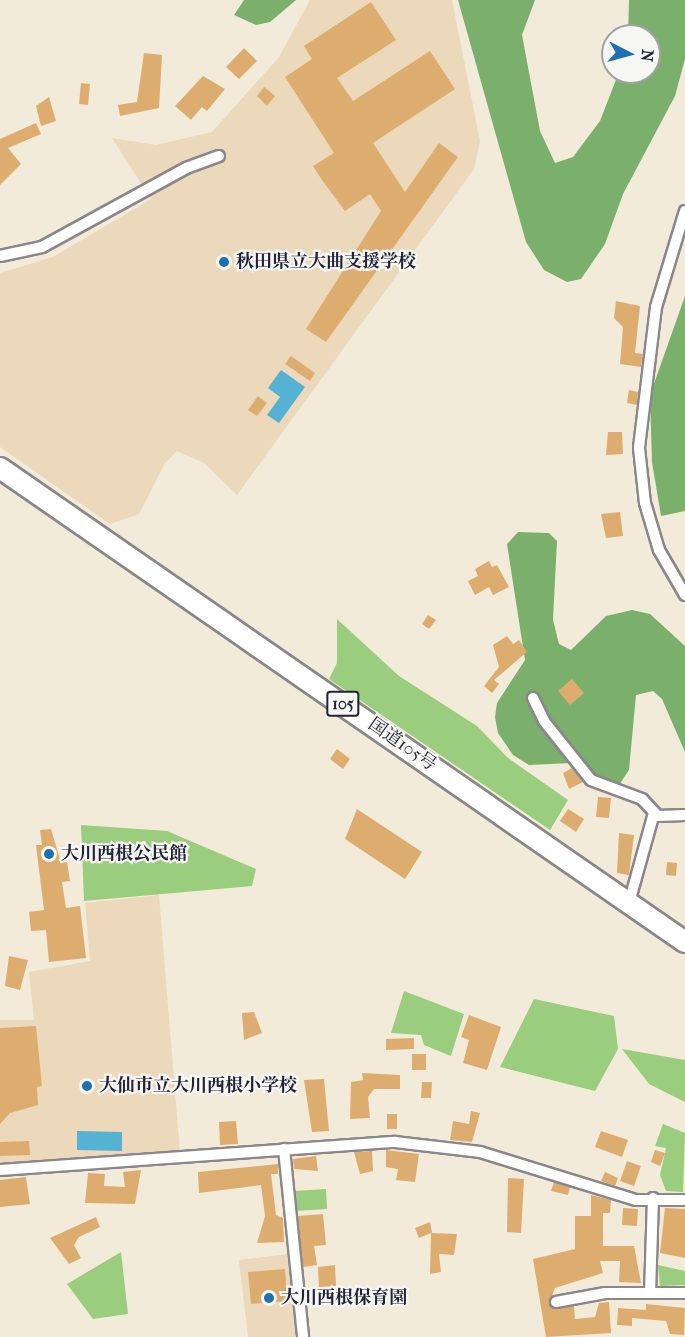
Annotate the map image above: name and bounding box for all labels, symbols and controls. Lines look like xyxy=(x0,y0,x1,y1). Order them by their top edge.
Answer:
north arrow xyxy=(601,24,661,84)
text: N xyxy=(637,49,657,63)
place label: 秋田県立大曲支援学校 xyxy=(236,251,416,273)
marker: 秋田県立大曲支援学校 xyxy=(217,255,231,269)
road number: 105 xyxy=(325,691,361,717)
street label: 国道105号 xyxy=(364,714,440,776)
place label: 大川西根公民館 xyxy=(61,843,187,865)
marker: 大川西根公民館 xyxy=(42,847,56,861)
place label: 大仙市立大川西根小学校 xyxy=(99,1075,297,1097)
marker: 大仙市立大川西根小学校 xyxy=(80,1079,94,1093)
place label: 大川西根保育園 xyxy=(281,1287,407,1309)
marker: 大川西根保育園 xyxy=(262,1291,276,1305)

